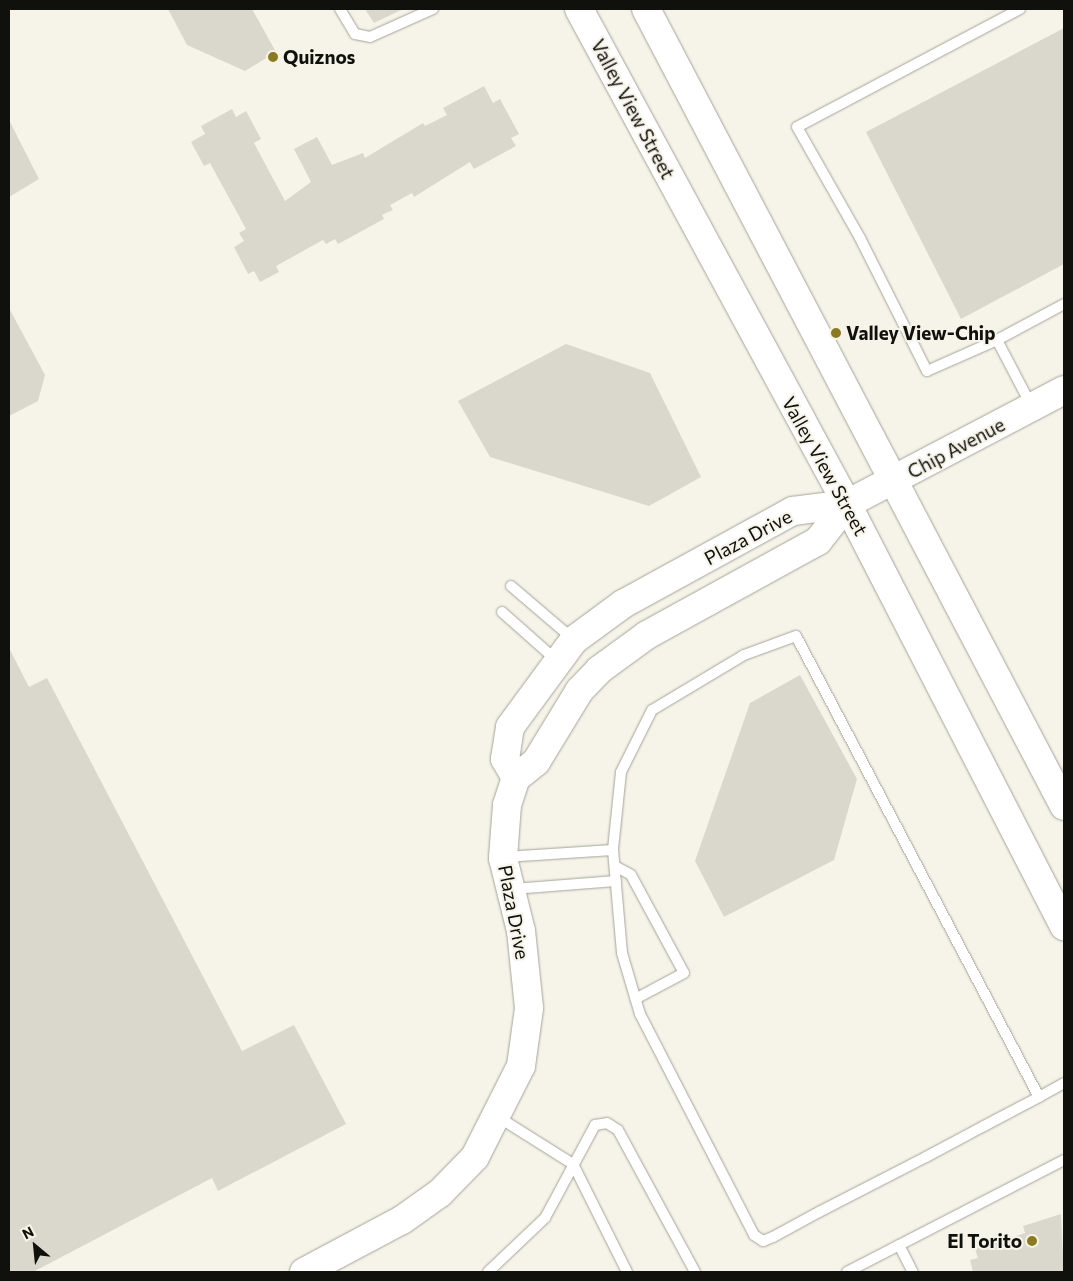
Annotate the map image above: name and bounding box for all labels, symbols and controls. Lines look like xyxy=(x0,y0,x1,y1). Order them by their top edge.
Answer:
street label: Valley View Street xyxy=(587,35,679,183)
place label: Quiznos xyxy=(283,46,355,68)
marker: Quiznos xyxy=(267,51,279,63)
place label: Valley View-Chip xyxy=(846,322,995,344)
marker: Valley View-Chip xyxy=(830,327,842,339)
street label: Valley View Street xyxy=(777,393,873,539)
street label: Chip Avenue xyxy=(903,413,1009,483)
street label: Plaza Drive xyxy=(700,504,796,570)
street label: Plaza Drive xyxy=(494,863,534,961)
north arrow xyxy=(10,1221,60,1271)
text: N xyxy=(19,1222,36,1242)
place label: El Torito xyxy=(947,1230,1022,1252)
marker: El Torito xyxy=(1026,1235,1038,1247)

